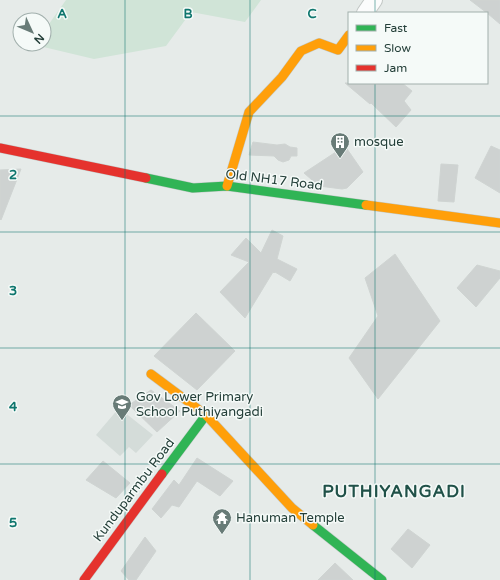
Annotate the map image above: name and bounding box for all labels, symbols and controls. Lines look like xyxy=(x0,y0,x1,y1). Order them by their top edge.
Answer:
text: A xyxy=(57,6,67,22)
text: B xyxy=(183,6,193,22)
text: C xyxy=(307,6,317,22)
north arrow xyxy=(12,12,52,52)
legend xyxy=(348,12,488,84)
text: Fast xyxy=(384,21,408,35)
text: N xyxy=(31,31,47,46)
text: Slow xyxy=(384,41,411,55)
text: Jam xyxy=(384,61,407,75)
building icon: mosque xyxy=(329,131,351,159)
place label: mosque xyxy=(354,134,404,150)
street label: Old NH17 Road xyxy=(224,166,324,194)
text: 2 xyxy=(9,167,17,183)
text: 3 xyxy=(9,283,17,299)
place label: Gov Lower Primary School Puthiyangadi xyxy=(136,389,263,420)
school or university icon: Gov Lower Primary School Puthiyangadi xyxy=(111,393,133,421)
text: 4 xyxy=(9,399,18,415)
street label: Kunduparmbu Road xyxy=(90,435,178,545)
district label: PUTHIYANGADI xyxy=(322,481,466,502)
temple icon: Hanuman Temple xyxy=(211,507,233,535)
place label: Hanuman Temple xyxy=(236,510,345,526)
text: 5 xyxy=(9,515,17,531)

